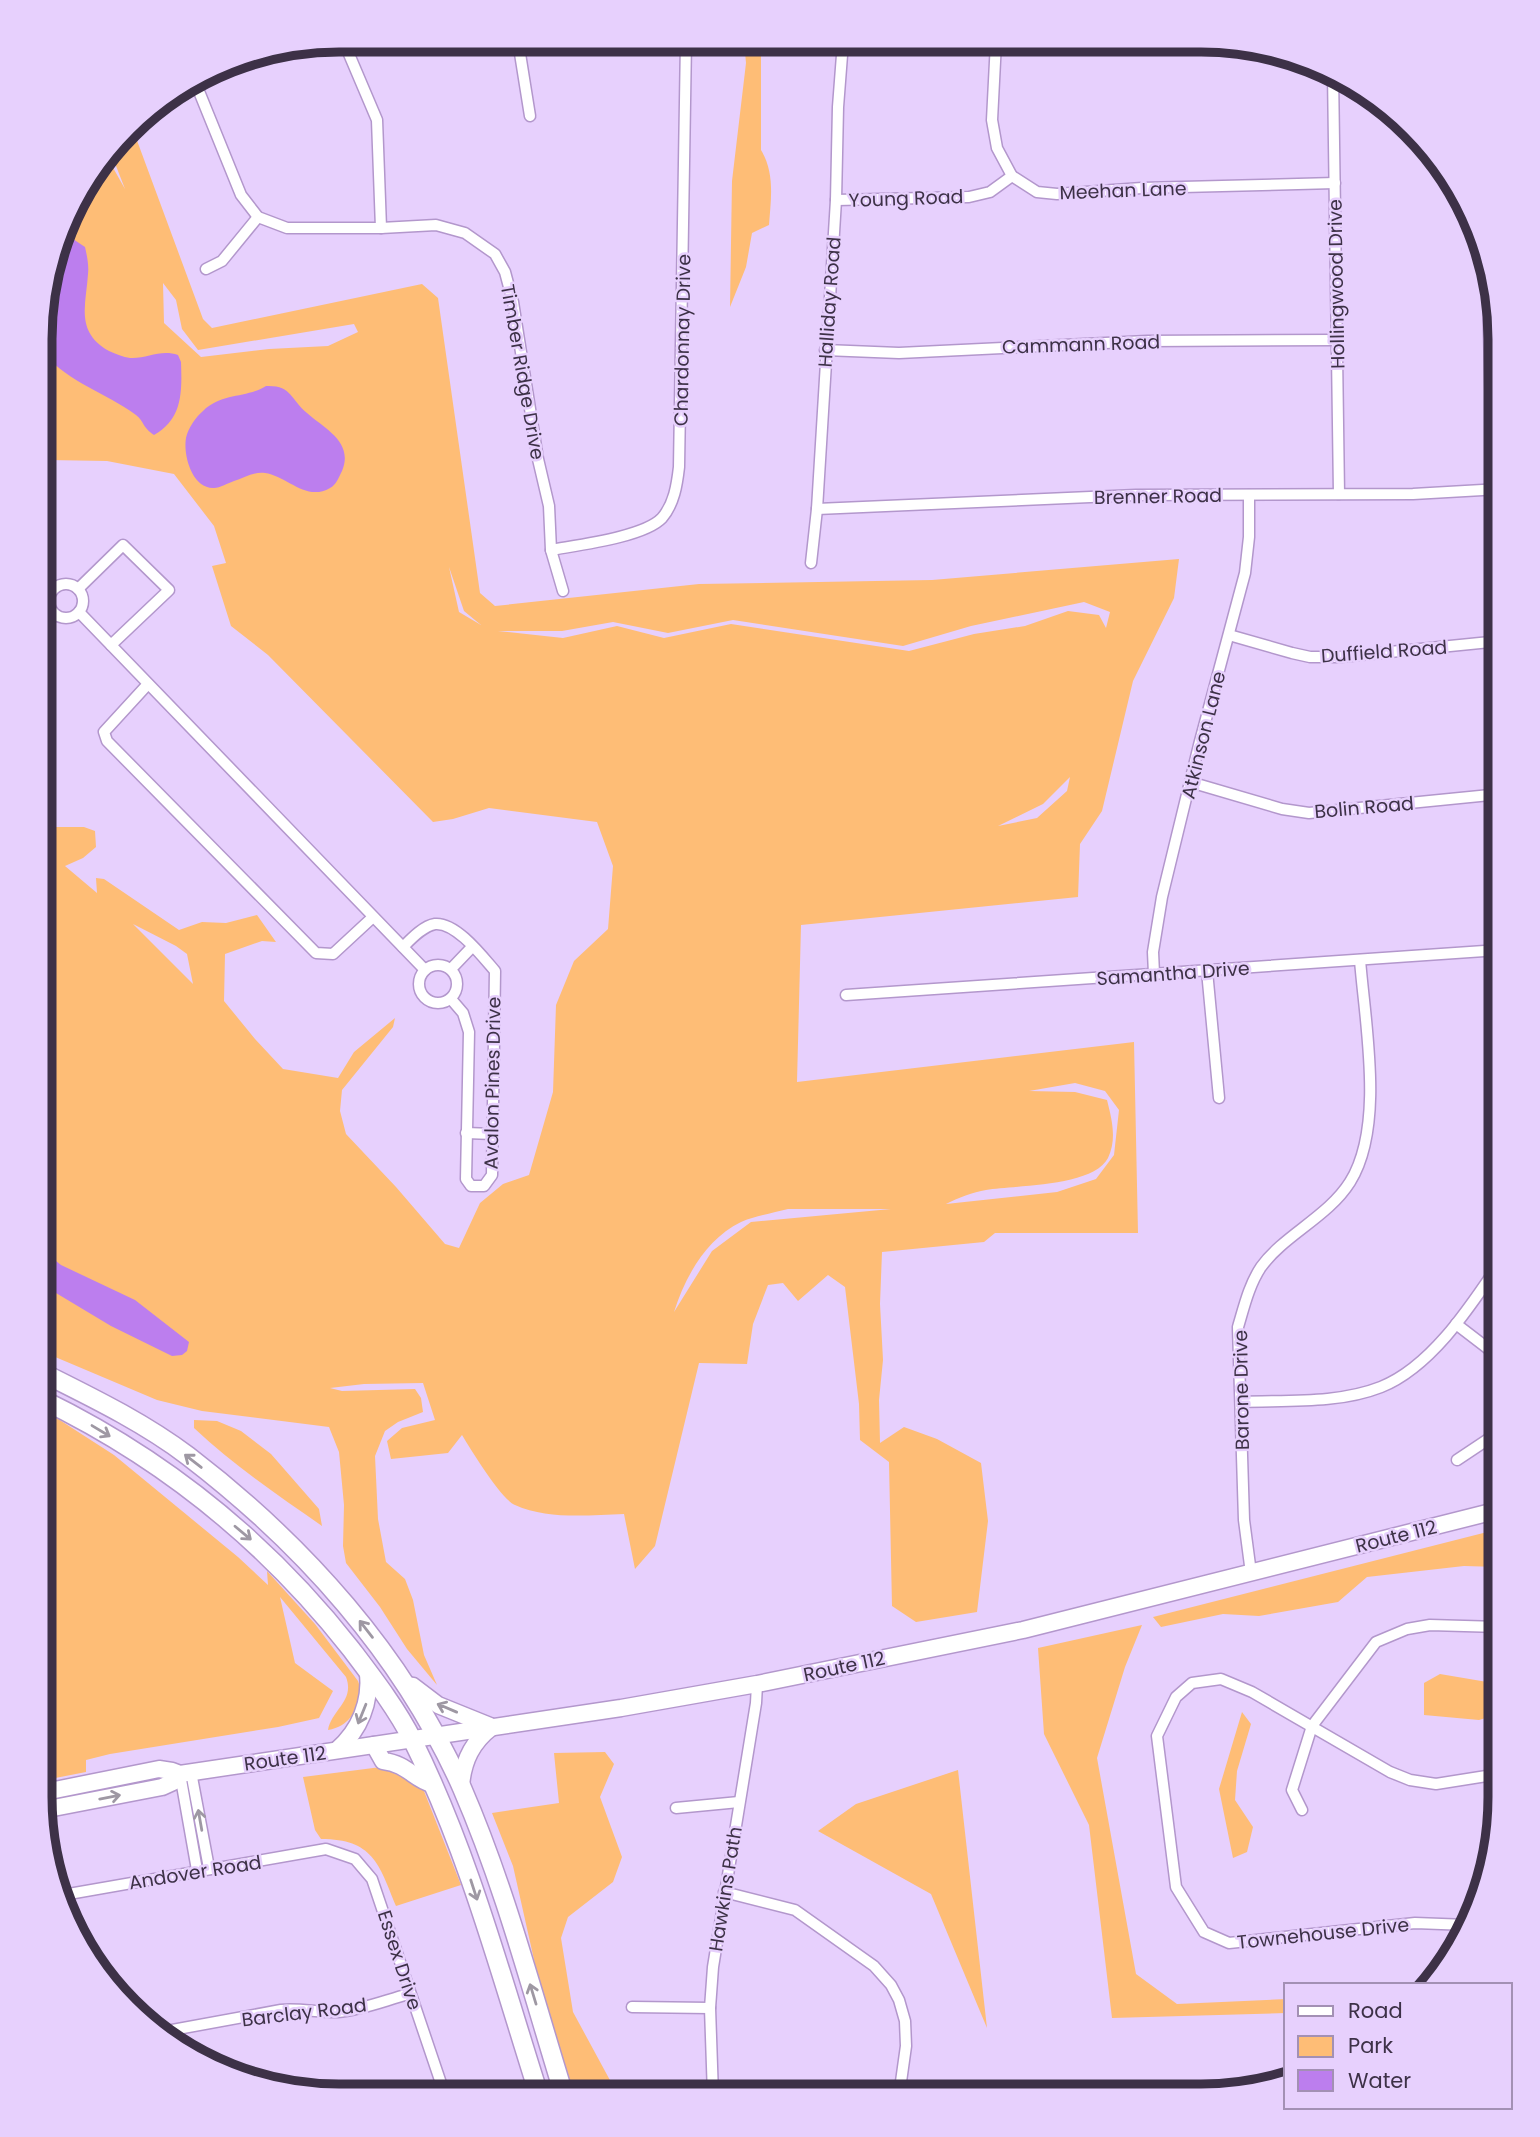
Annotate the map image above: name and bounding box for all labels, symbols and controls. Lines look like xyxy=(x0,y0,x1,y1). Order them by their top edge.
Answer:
street label: Meehan Lane xyxy=(1059,175,1187,206)
street label: Young Road xyxy=(848,183,964,214)
street label: Hollingwood Drive xyxy=(1322,199,1351,369)
street label: Halliday Road xyxy=(811,236,848,368)
street label: Chardonnay Drive xyxy=(667,254,698,426)
street label: Timber Ridge Drive xyxy=(494,282,551,462)
street label: Cammann Road xyxy=(1001,328,1161,361)
street label: Brenner Road xyxy=(1094,482,1222,511)
street label: Duffield Road xyxy=(1320,634,1448,669)
street label: Atkinson Lane xyxy=(1175,668,1232,802)
street label: Bolin Road xyxy=(1313,790,1415,825)
street label: Samantha Drive xyxy=(1096,955,1250,992)
street label: Avalon Pines Drive xyxy=(477,996,508,1170)
street label: Barone Drive xyxy=(1227,1330,1256,1450)
one-way arrow xyxy=(91,1424,111,1438)
one-way arrow xyxy=(184,1453,202,1468)
street label: Route 112 xyxy=(1353,1513,1440,1560)
one-way arrow xyxy=(233,1525,251,1541)
one-way arrow xyxy=(358,1621,374,1639)
street label: Route 112 xyxy=(801,1645,887,1688)
one-way arrow xyxy=(436,1701,458,1714)
one-way arrow xyxy=(354,1703,367,1725)
street label: Route 112 xyxy=(242,1739,328,1778)
one-way arrow xyxy=(98,1790,121,1804)
one-way arrow xyxy=(193,1809,206,1832)
street label: Hawkins Path xyxy=(702,1825,749,1953)
street label: Andover Road xyxy=(127,1849,263,1896)
one-way arrow xyxy=(469,1878,481,1900)
street label: Essex Drive xyxy=(371,1907,428,2013)
street label: Townehouse Drive xyxy=(1236,1911,1410,1956)
one-way arrow xyxy=(525,1983,538,2005)
legend xyxy=(1284,1983,1512,2109)
street label: Barclay Road xyxy=(240,1991,368,2034)
text: Road xyxy=(1348,1996,1403,2025)
text: Park xyxy=(1348,2031,1393,2060)
text: Water xyxy=(1348,2066,1411,2095)

